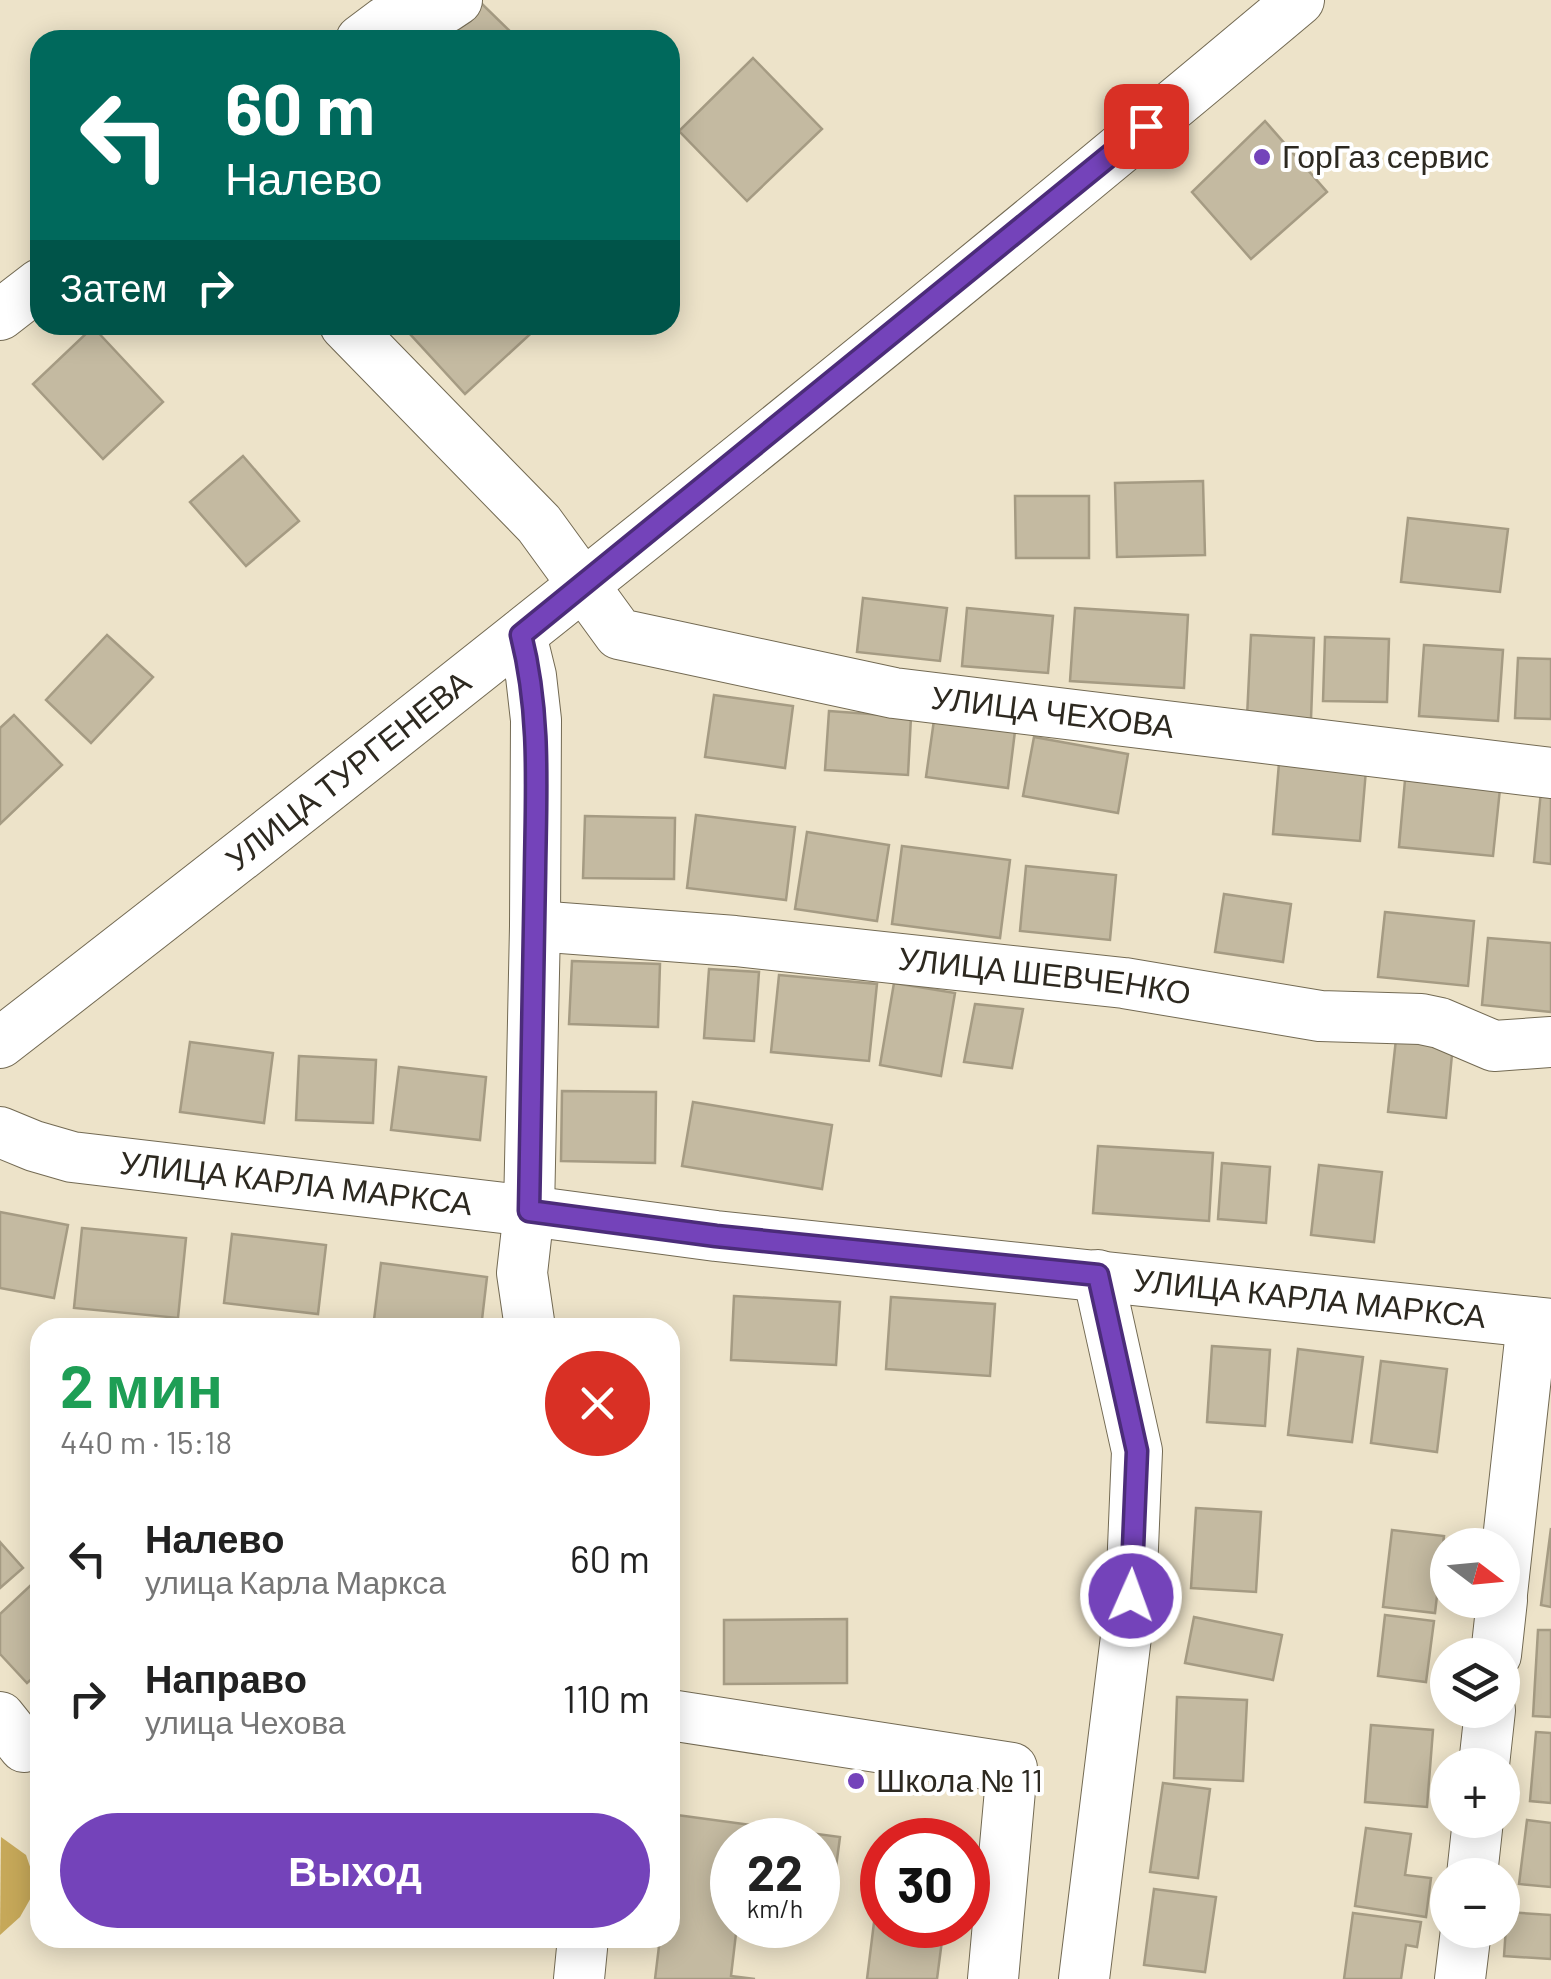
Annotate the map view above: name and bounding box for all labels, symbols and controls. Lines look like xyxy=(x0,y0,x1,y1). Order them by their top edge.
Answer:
text: 60 m xyxy=(225,65,375,149)
icon: left xyxy=(60,70,190,200)
pin xyxy=(1104,84,1189,169)
icon: arrive xyxy=(1119,99,1174,154)
place label: ГорГаз сервис xyxy=(1282,136,1489,175)
marker: ГорГаз сервис xyxy=(1251,146,1273,168)
text: Налево xyxy=(225,150,382,204)
icon: right xyxy=(188,260,243,315)
text: Затем xyxy=(60,264,168,310)
street label: УЛИЦА ТУРГЕНЕВА xyxy=(217,661,477,877)
street label: УЛИЦА ЧЕХОВА xyxy=(929,677,1177,744)
street label: УЛИЦА ШЕВЧЕНКО xyxy=(897,938,1194,1011)
street label: УЛИЦА КАРЛА МАРКСА xyxy=(118,1142,475,1221)
street label: УЛИЦА КАРЛА МАРКСА xyxy=(1132,1259,1489,1334)
text: 2 мин xyxy=(60,1348,223,1420)
button: close xyxy=(545,1351,650,1456)
text: 440 m · 15:18 xyxy=(60,1422,232,1460)
text: Налево xyxy=(145,1515,284,1561)
north arrow xyxy=(1430,1528,1520,1618)
map controls xyxy=(1430,1528,1520,1948)
icon: left xyxy=(60,1531,115,1586)
text: 60 m xyxy=(570,1535,650,1581)
position arrow xyxy=(1079,1544,1183,1648)
text: улица Карла Маркса xyxy=(145,1562,446,1600)
button: layers xyxy=(1430,1638,1520,1728)
text: Направо xyxy=(145,1655,307,1701)
icon: right xyxy=(60,1671,115,1726)
text: 110 m xyxy=(563,1675,650,1721)
text: улица Чехова xyxy=(145,1702,346,1740)
button: + xyxy=(1430,1748,1520,1838)
place label: Школа № 11 xyxy=(876,1760,1043,1798)
marker: Школа № 11 xyxy=(845,1770,867,1792)
button: Выход xyxy=(60,1813,650,1928)
speed limit sign: 30 xyxy=(860,1818,990,1948)
text: 22 xyxy=(747,1841,803,1901)
button: − xyxy=(1430,1858,1520,1948)
text: km/h xyxy=(747,1893,803,1923)

